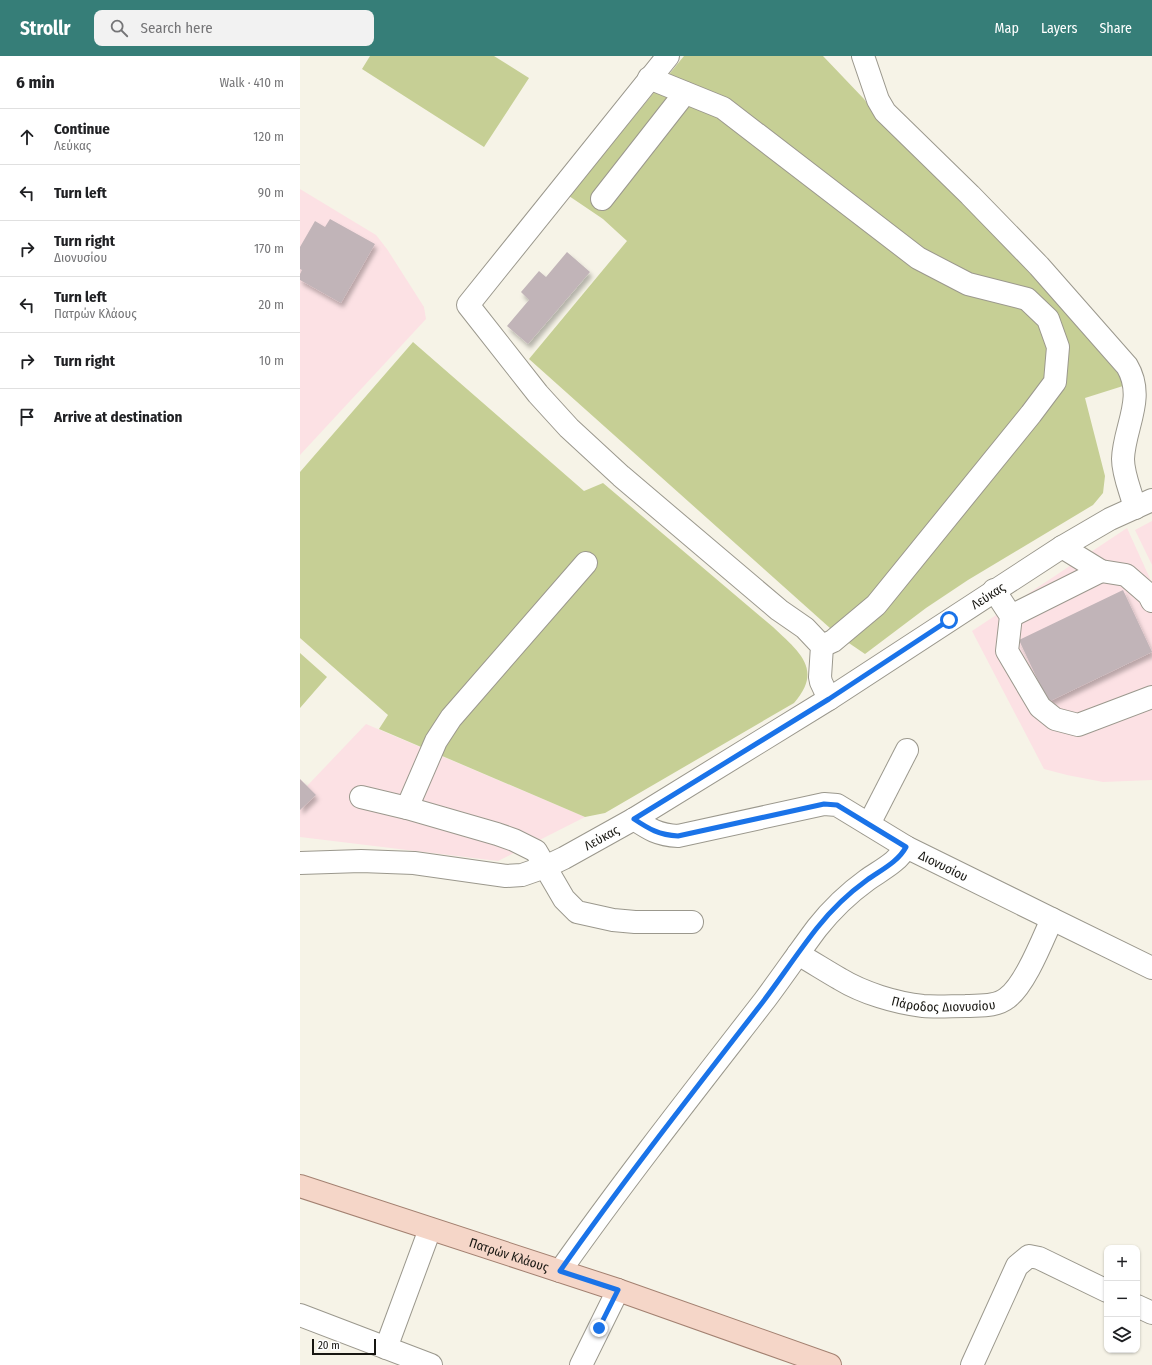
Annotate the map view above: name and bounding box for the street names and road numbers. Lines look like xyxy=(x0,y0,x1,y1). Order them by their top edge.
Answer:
street label: Λεύκας xyxy=(968,579,1008,612)
street label: Λεύκας xyxy=(581,821,622,853)
street label: Διονυσίου xyxy=(916,847,971,884)
street label: Πάροδος Διονυσίου xyxy=(890,993,996,1014)
street label: Πατρών Κλάους xyxy=(467,1234,551,1275)

